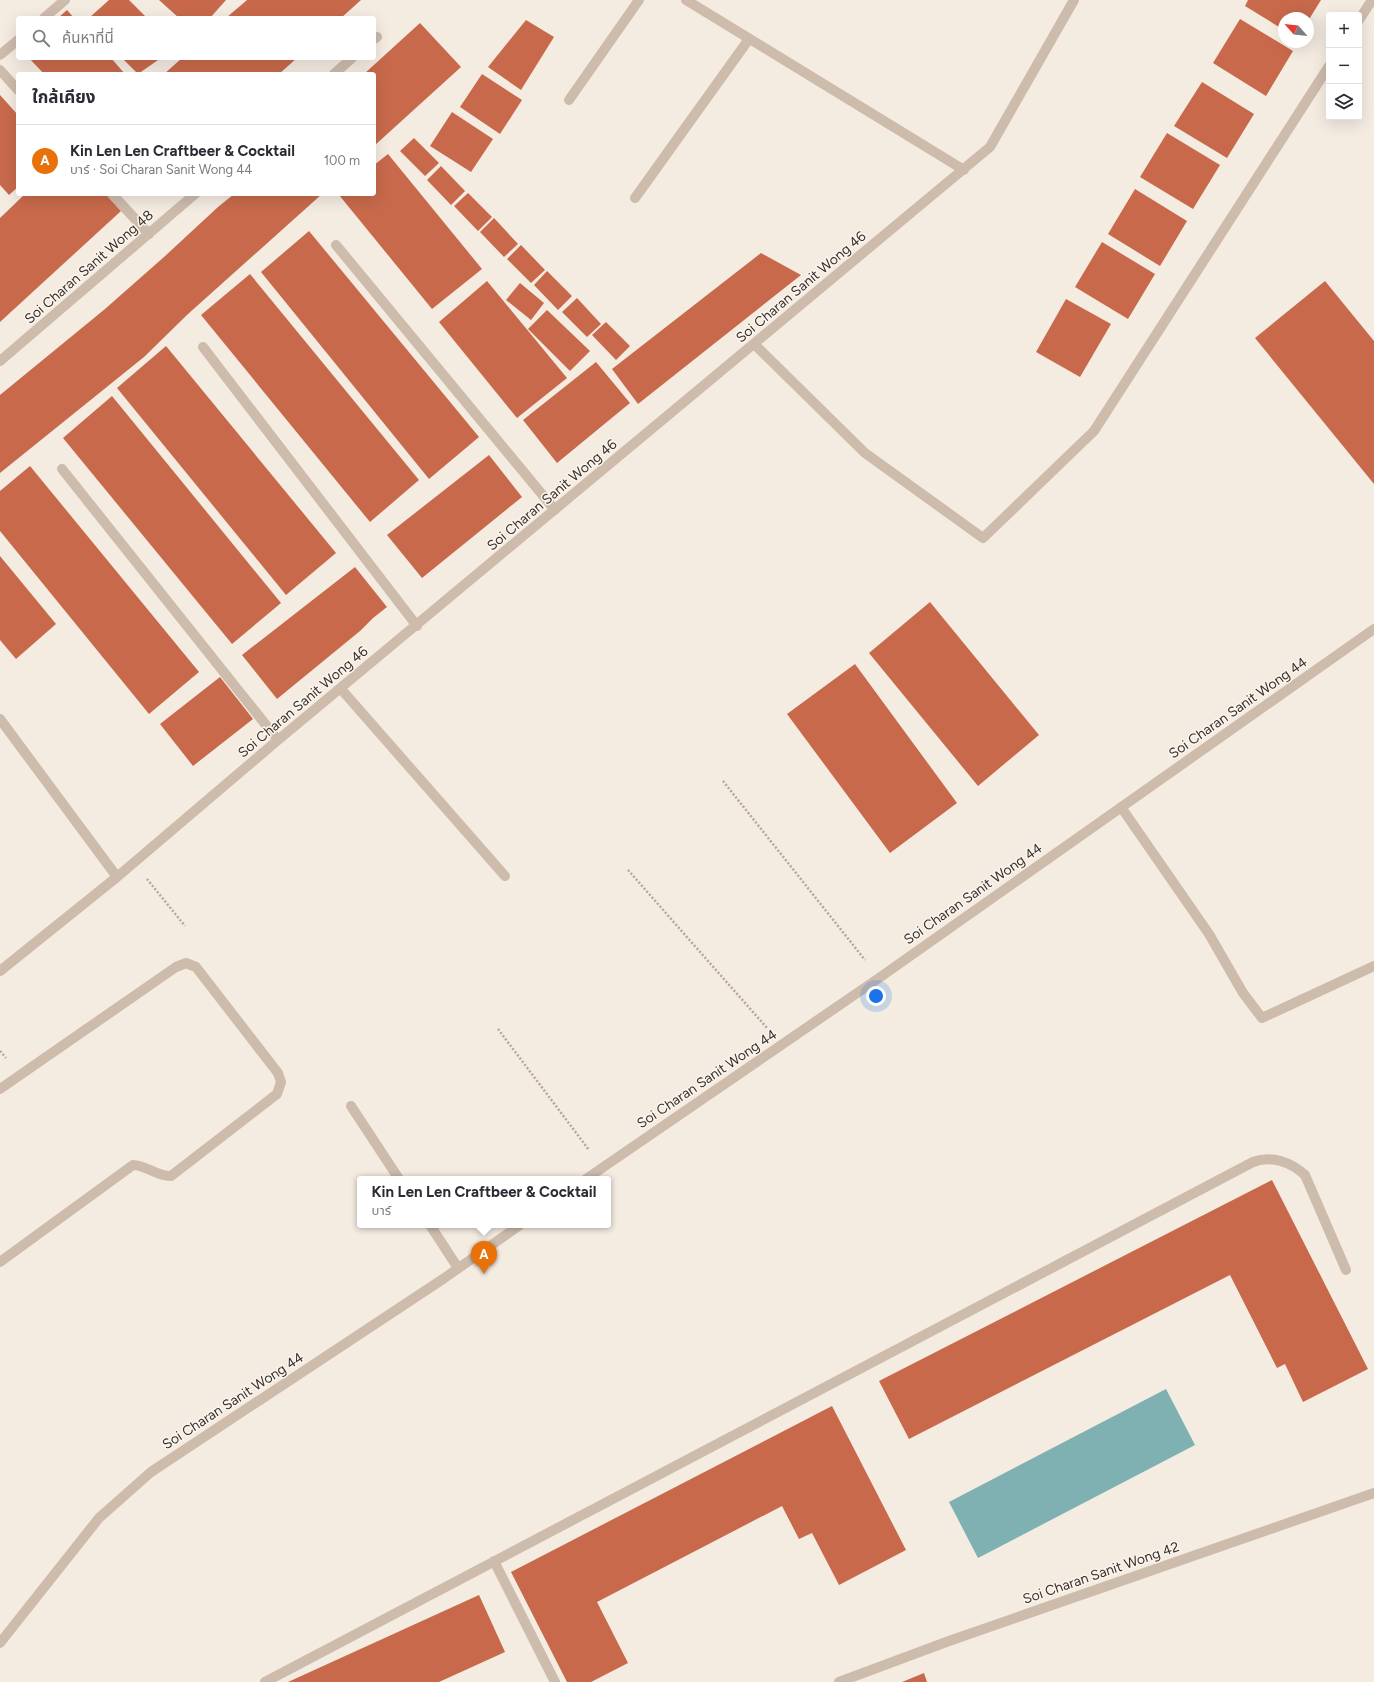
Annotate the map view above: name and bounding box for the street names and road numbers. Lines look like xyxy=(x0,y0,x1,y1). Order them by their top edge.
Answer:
street label: Soi Charan Sanit Wong 48 xyxy=(21,206,157,328)
street label: Soi Charan Sanit Wong 46 xyxy=(733,228,869,346)
street label: Soi Charan Sanit Wong 46 xyxy=(484,436,620,554)
street label: Soi Charan Sanit Wong 46 xyxy=(235,643,371,761)
street label: Soi Charan Sanit Wong 44 xyxy=(1166,654,1311,762)
street label: Soi Charan Sanit Wong 44 xyxy=(901,840,1046,948)
street label: Soi Charan Sanit Wong 44 xyxy=(634,1026,780,1132)
street label: Soi Charan Sanit Wong 44 xyxy=(159,1349,307,1453)
street label: Soi Charan Sanit Wong 42 xyxy=(1021,1538,1181,1608)

